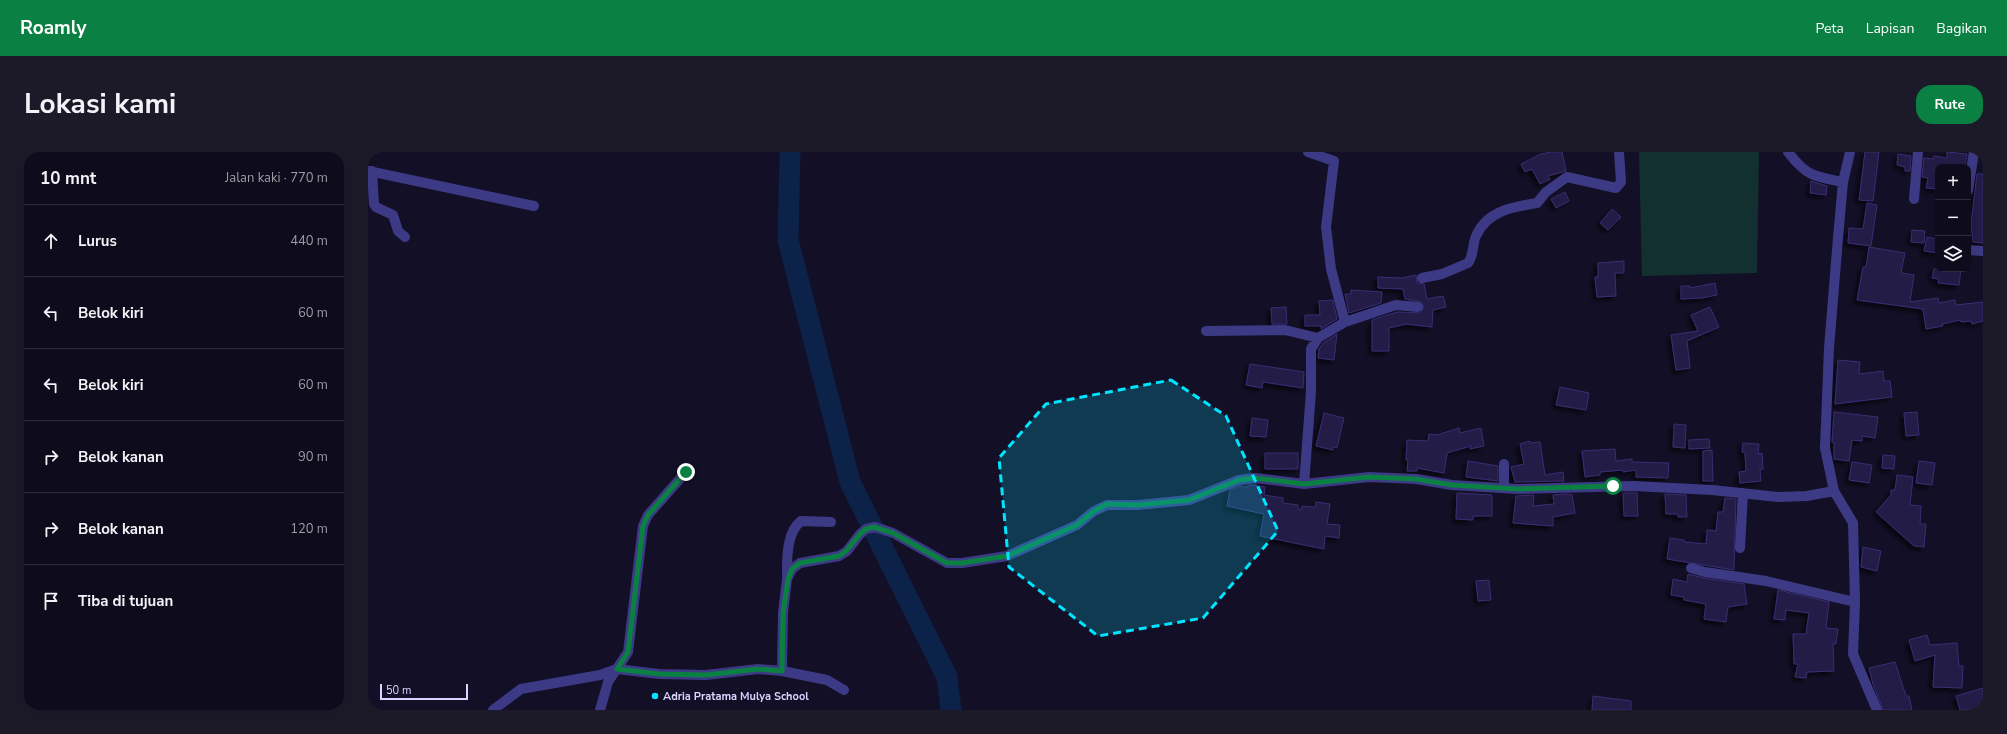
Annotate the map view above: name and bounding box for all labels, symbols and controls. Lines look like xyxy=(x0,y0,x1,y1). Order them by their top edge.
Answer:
text: Roamly xyxy=(20,15,87,41)
text: Peta xyxy=(1816,19,1844,38)
text: Lapisan xyxy=(1866,19,1914,38)
text: Bagikan xyxy=(1936,19,1987,38)
text: Lokasi kami xyxy=(24,85,176,123)
button: Rute xyxy=(1916,85,1983,124)
map controls xyxy=(1935,164,1971,272)
button: + xyxy=(1935,164,1971,200)
text: 10 mnt xyxy=(40,167,96,190)
text: Jalan kaki · 770 m xyxy=(225,169,328,187)
button: − xyxy=(1935,200,1971,236)
icon: ahead xyxy=(40,230,62,252)
text: Lurus xyxy=(78,231,117,251)
text: 440 m xyxy=(290,232,328,250)
button: layers xyxy=(1935,236,1971,272)
icon: left xyxy=(40,302,62,324)
text: Belok kiri xyxy=(78,303,143,323)
text: 60 m xyxy=(298,304,328,322)
icon: left xyxy=(40,374,62,396)
text: Belok kiri xyxy=(78,375,143,395)
text: 60 m xyxy=(298,376,328,394)
icon: right xyxy=(40,446,62,468)
text: Belok kanan xyxy=(78,447,164,467)
text: 90 m xyxy=(298,448,328,466)
route end xyxy=(677,463,695,481)
route start xyxy=(1604,477,1622,495)
icon: right xyxy=(40,518,62,540)
text: Belok kanan xyxy=(78,519,164,539)
text: 120 m xyxy=(290,520,328,538)
icon: arrive xyxy=(40,590,62,612)
text: Tiba di tujuan xyxy=(78,591,173,611)
scale bar xyxy=(380,682,468,701)
text: 50 m xyxy=(386,683,411,698)
place label: Adria Pratama Mulya School xyxy=(663,689,809,704)
marker: Adria Pratama Mulya School xyxy=(650,691,660,701)

